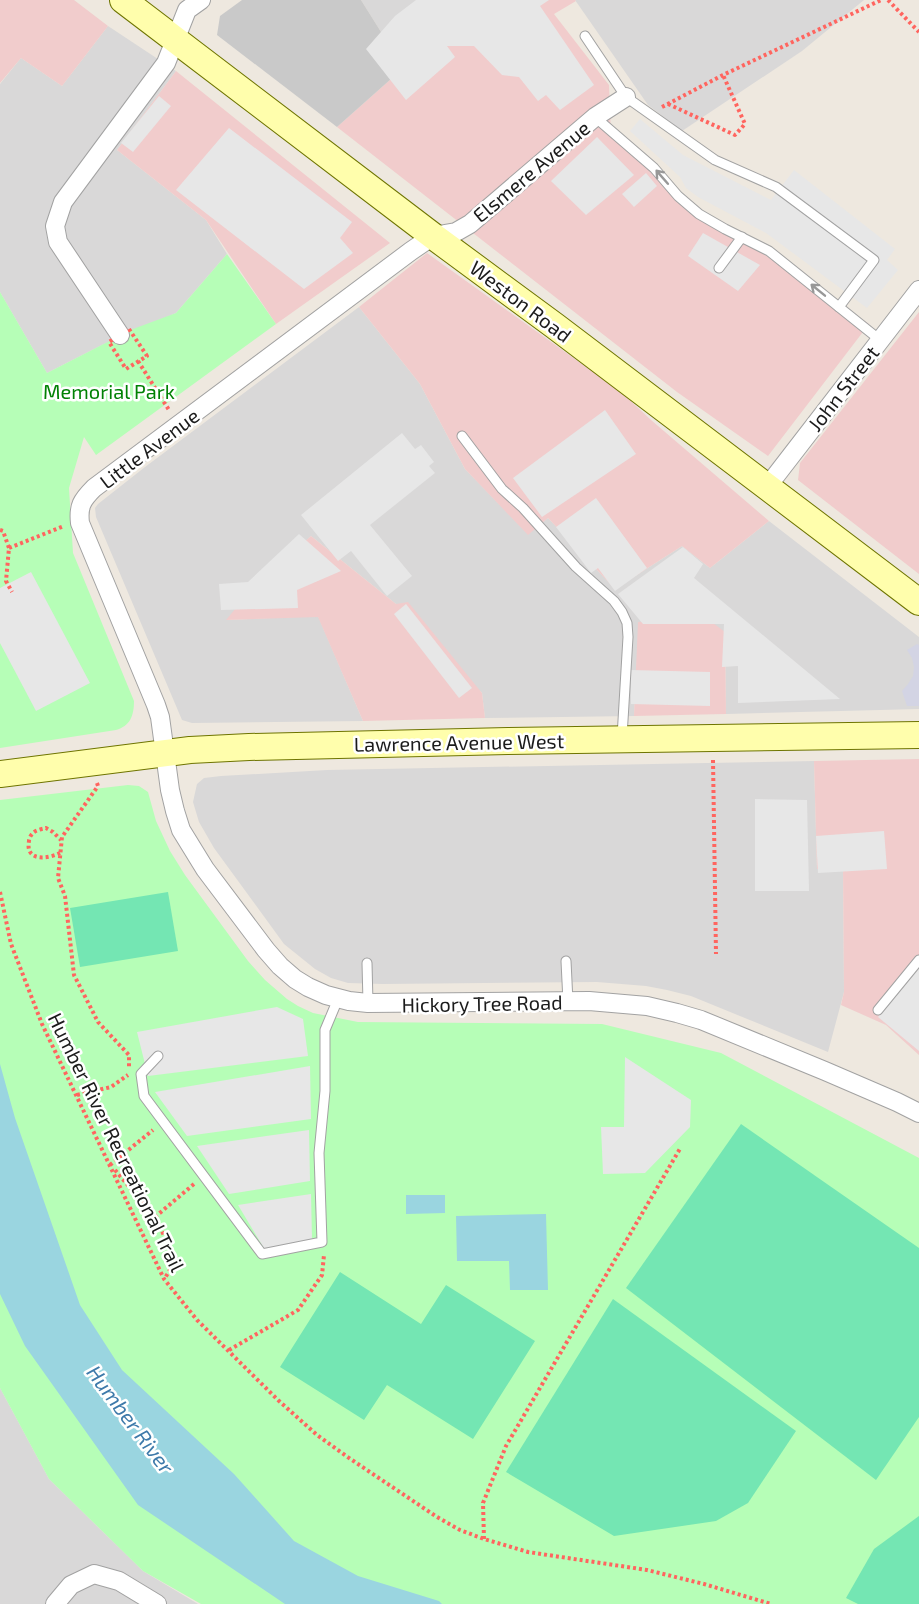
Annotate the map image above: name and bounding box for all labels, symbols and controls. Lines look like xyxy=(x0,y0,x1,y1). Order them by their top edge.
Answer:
street label: Elsmere Avenue xyxy=(468,115,594,227)
one-way arrow xyxy=(655,169,668,185)
street label: Weston Road xyxy=(466,255,576,347)
one-way arrow xyxy=(810,284,826,297)
street label: John Street xyxy=(802,340,884,435)
park label: Memorial Park xyxy=(43,379,175,403)
street label: Little Avenue xyxy=(95,403,203,493)
street label: Lawrence Avenue West xyxy=(354,728,565,756)
street label: Hickory Tree Road xyxy=(401,990,563,1016)
street label: Humber River Recreational Trail xyxy=(44,1009,190,1275)
water label: Humber River xyxy=(82,1360,180,1479)

